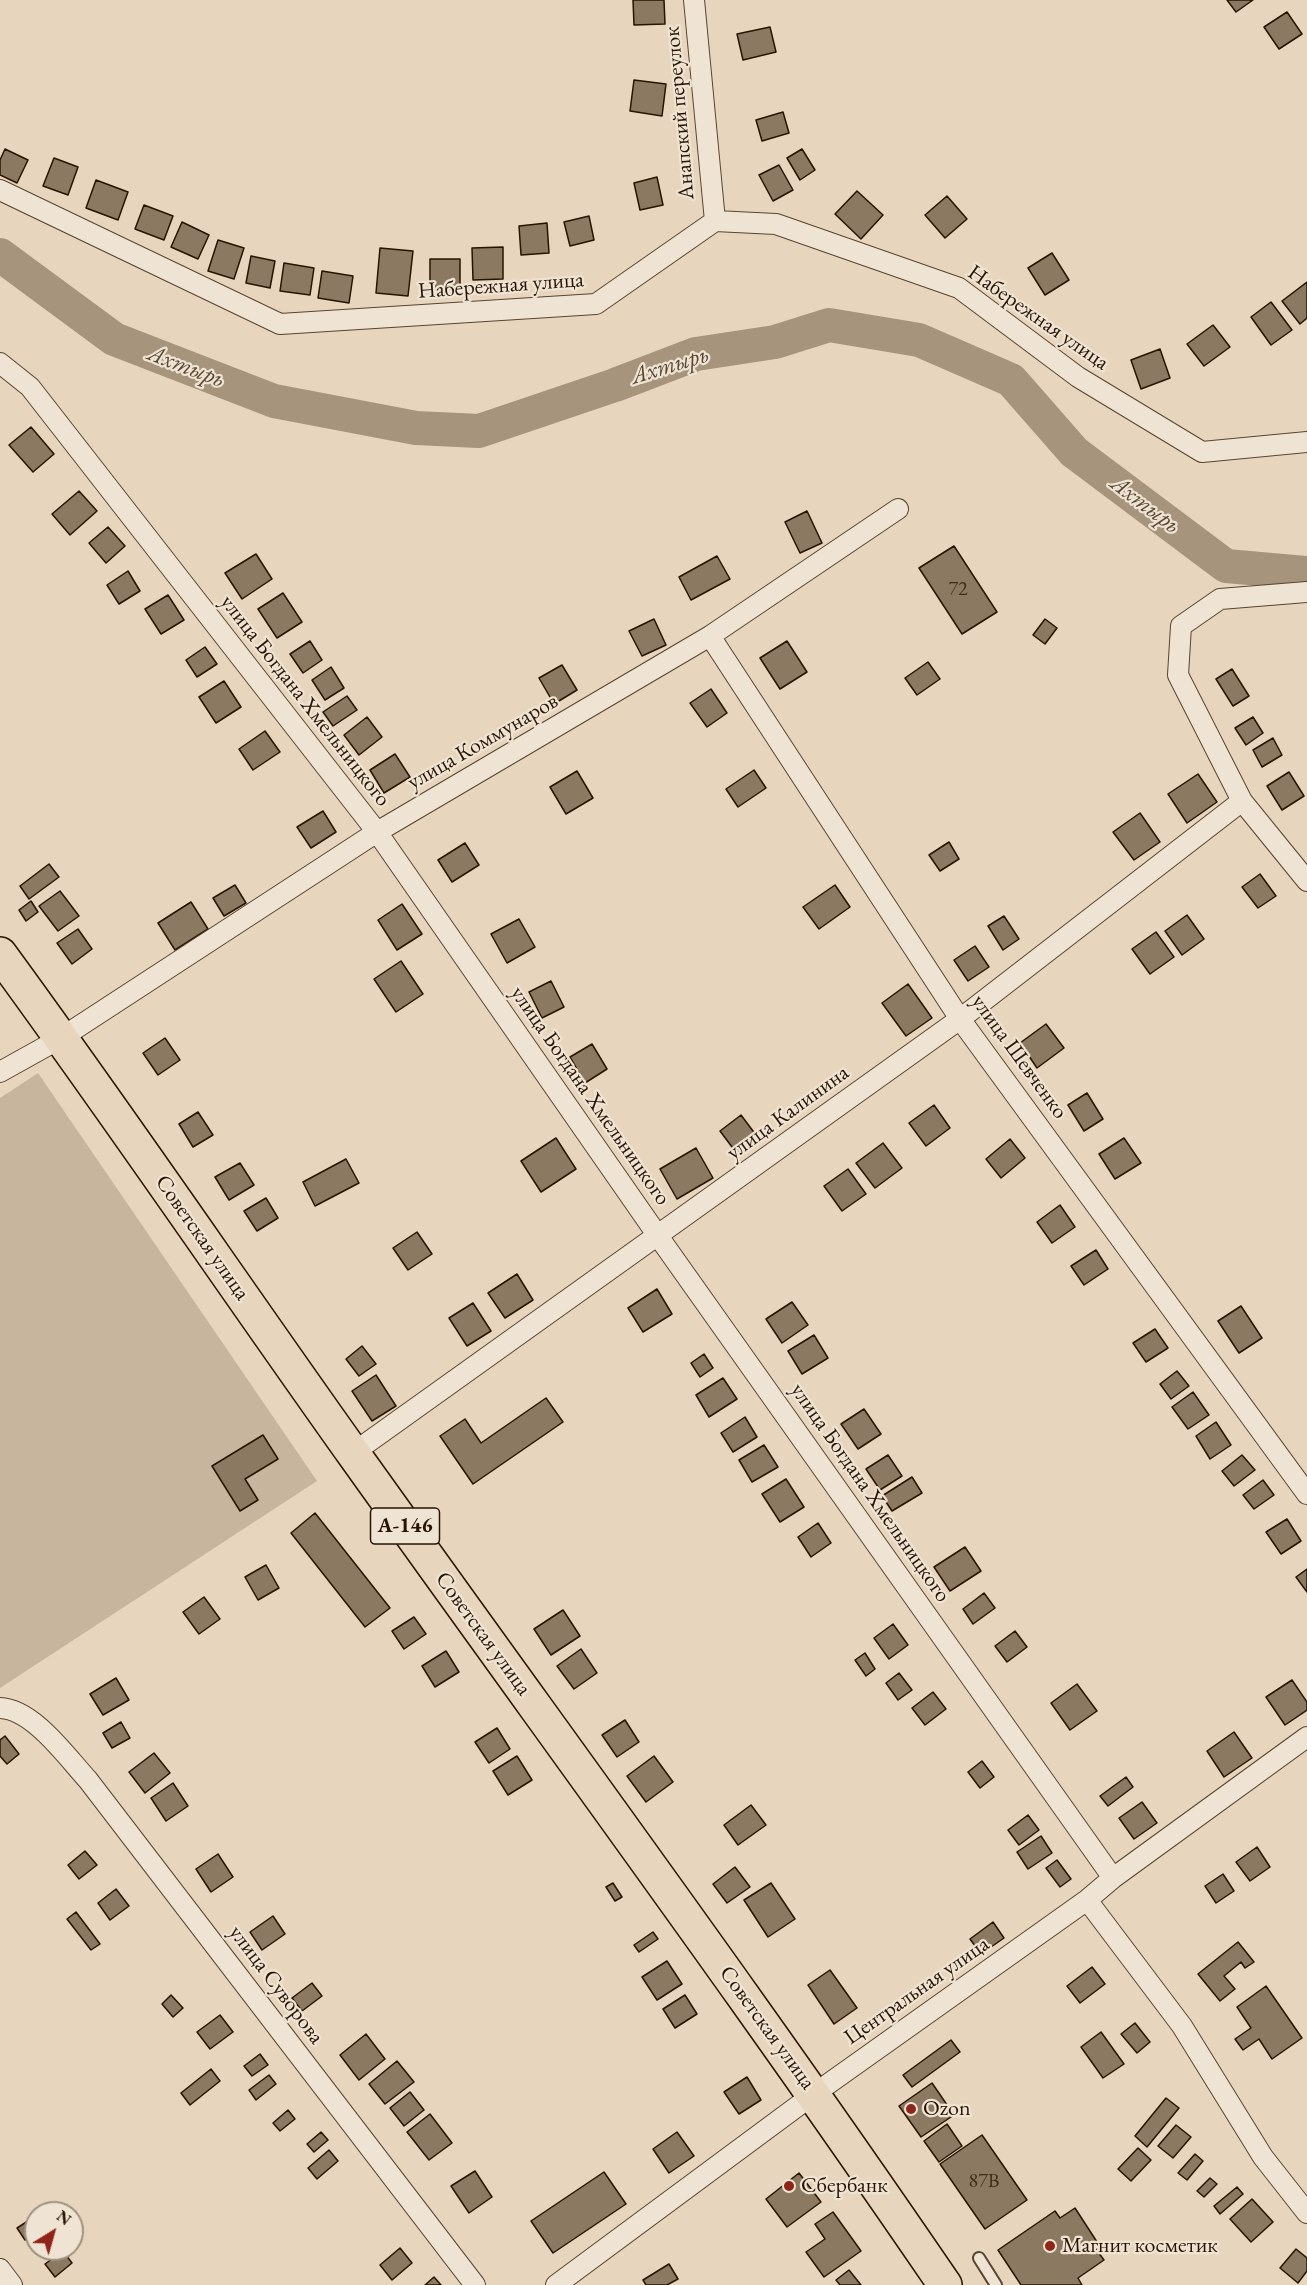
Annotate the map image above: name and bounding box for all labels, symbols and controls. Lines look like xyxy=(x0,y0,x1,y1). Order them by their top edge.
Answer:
street label: Анапский переулок xyxy=(659,25,701,201)
street label: Набережная улица xyxy=(962,260,1114,376)
street label: Набережная улица xyxy=(417,267,585,305)
water label: Ахтырь xyxy=(144,339,228,395)
water label: Ахтырь xyxy=(628,341,712,391)
water label: Ахтырь xyxy=(1104,469,1186,541)
house number: 72 xyxy=(948,578,968,602)
street label: улица Богдана Хмельницкого xyxy=(214,590,396,812)
street label: улица Коммунаров xyxy=(403,688,563,796)
street label: улица Богдана Хмельницкого xyxy=(504,981,676,1211)
street label: улица Шевченко xyxy=(965,990,1073,1124)
street label: улица Калинина xyxy=(722,1060,854,1166)
street label: Советская улица xyxy=(149,1170,255,1306)
street label: улица Богдана Хмельницкого xyxy=(784,1378,956,1608)
road number: А-146 xyxy=(370,1508,440,1544)
street label: Советская улица xyxy=(429,1567,537,1701)
street label: улица Суворова xyxy=(223,1920,329,2050)
street label: Центральная улица xyxy=(839,1931,995,2051)
street label: Советская улица xyxy=(713,1961,821,2095)
place label: Ozon xyxy=(923,2096,971,2122)
marker: Ozon xyxy=(904,2102,918,2116)
house number: 87В xyxy=(969,2170,999,2194)
place label: Сбербанк xyxy=(801,2173,888,2199)
marker: Сбербанк xyxy=(782,2179,796,2193)
north arrow xyxy=(24,2201,84,2261)
text: N xyxy=(52,2206,75,2230)
place label: Магнит косметик xyxy=(1062,2233,1218,2259)
marker: Магнит косметик xyxy=(1043,2239,1057,2253)

